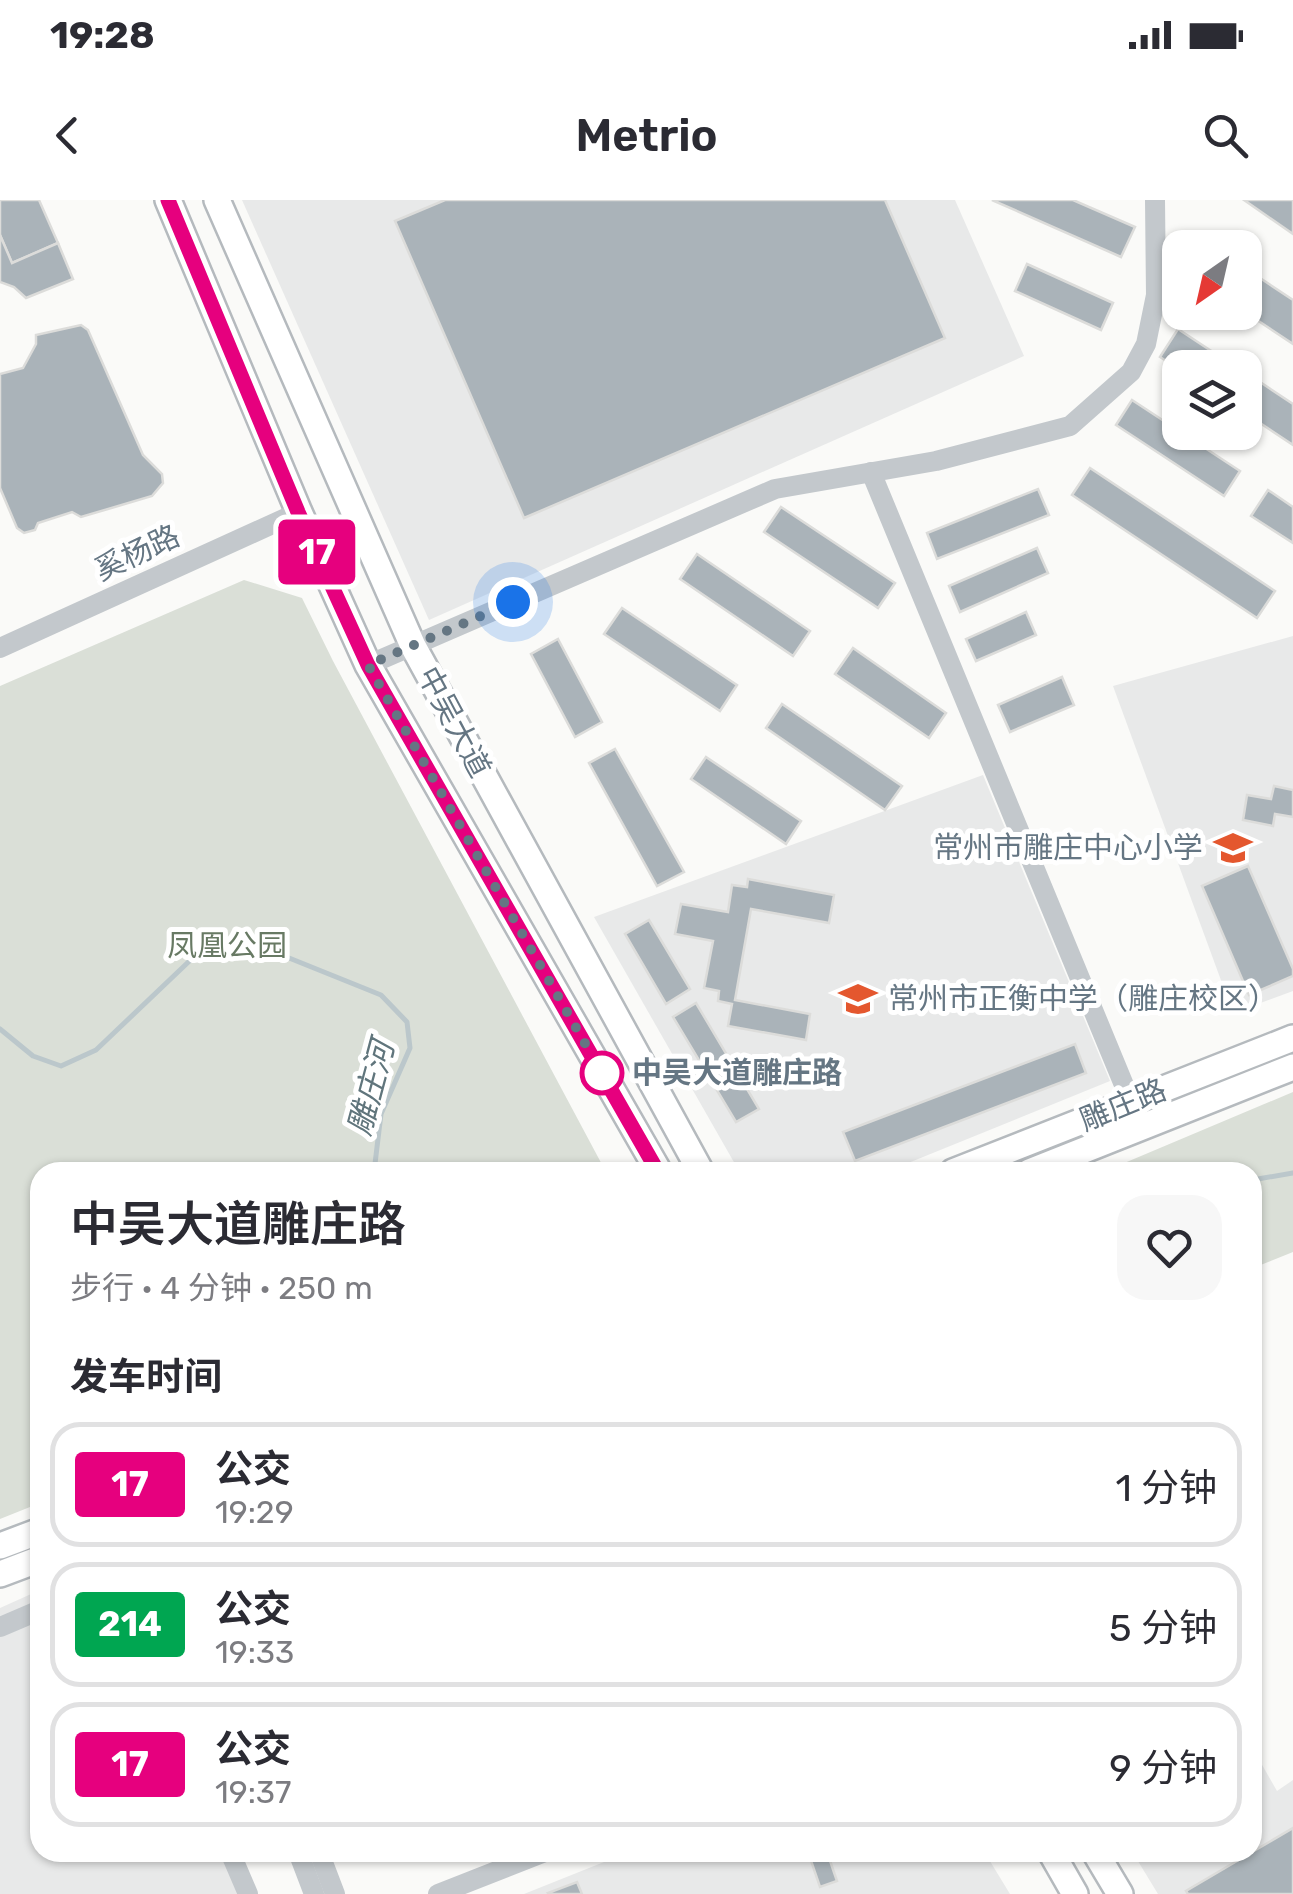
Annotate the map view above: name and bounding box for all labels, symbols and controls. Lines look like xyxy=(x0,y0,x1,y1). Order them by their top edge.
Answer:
text: 19:28 xyxy=(50,12,155,58)
icon: back xyxy=(40,108,95,163)
icon: search xyxy=(1198,108,1253,163)
text: Metrio xyxy=(575,109,718,162)
north arrow xyxy=(1162,230,1262,330)
map controls xyxy=(1162,230,1262,450)
button: layers xyxy=(1162,350,1262,450)
street label: 奚杨路 xyxy=(89,518,185,588)
line badge: 17 xyxy=(272,520,362,584)
text: 17 xyxy=(298,531,336,573)
your location xyxy=(488,577,538,627)
street label: 中吴大道 xyxy=(410,661,498,783)
school or university icon: 常州市雕庄中心小学 xyxy=(1212,827,1254,869)
place label: 常州市雕庄中心小学 xyxy=(933,830,1203,866)
park label: 凤凰公园 xyxy=(167,928,287,964)
school or university icon: 常州市正衡中学（雕庄校区） xyxy=(837,978,879,1020)
place label: 常州市正衡中学（雕庄校区） xyxy=(888,981,1278,1017)
water label: 雕庄河 xyxy=(340,1031,403,1139)
marker: 中吴大道雕庄路 xyxy=(581,1052,623,1094)
place label: 中吴大道雕庄路 xyxy=(632,1055,842,1091)
street label: 雕庄路 xyxy=(1075,1071,1171,1139)
button: heart xyxy=(1117,1195,1222,1300)
text: 中吴大道雕庄路 xyxy=(70,1196,406,1253)
text: 步行 · 4 分钟 · 250 m xyxy=(70,1269,373,1307)
text: 发车时间 xyxy=(70,1354,222,1400)
text: 公交 xyxy=(215,1446,291,1492)
text: 17 xyxy=(111,1463,149,1505)
text: 1 分钟 xyxy=(1115,1465,1217,1511)
text: 19:29 xyxy=(215,1493,294,1531)
text: 公交 xyxy=(215,1586,291,1632)
text: 214 xyxy=(98,1603,162,1645)
text: 5 分钟 xyxy=(1109,1605,1217,1651)
text: 19:33 xyxy=(215,1633,294,1671)
text: 公交 xyxy=(215,1726,291,1772)
text: 17 xyxy=(111,1743,149,1785)
text: 9 分钟 xyxy=(1109,1745,1217,1791)
text: 19:37 xyxy=(215,1773,292,1811)

